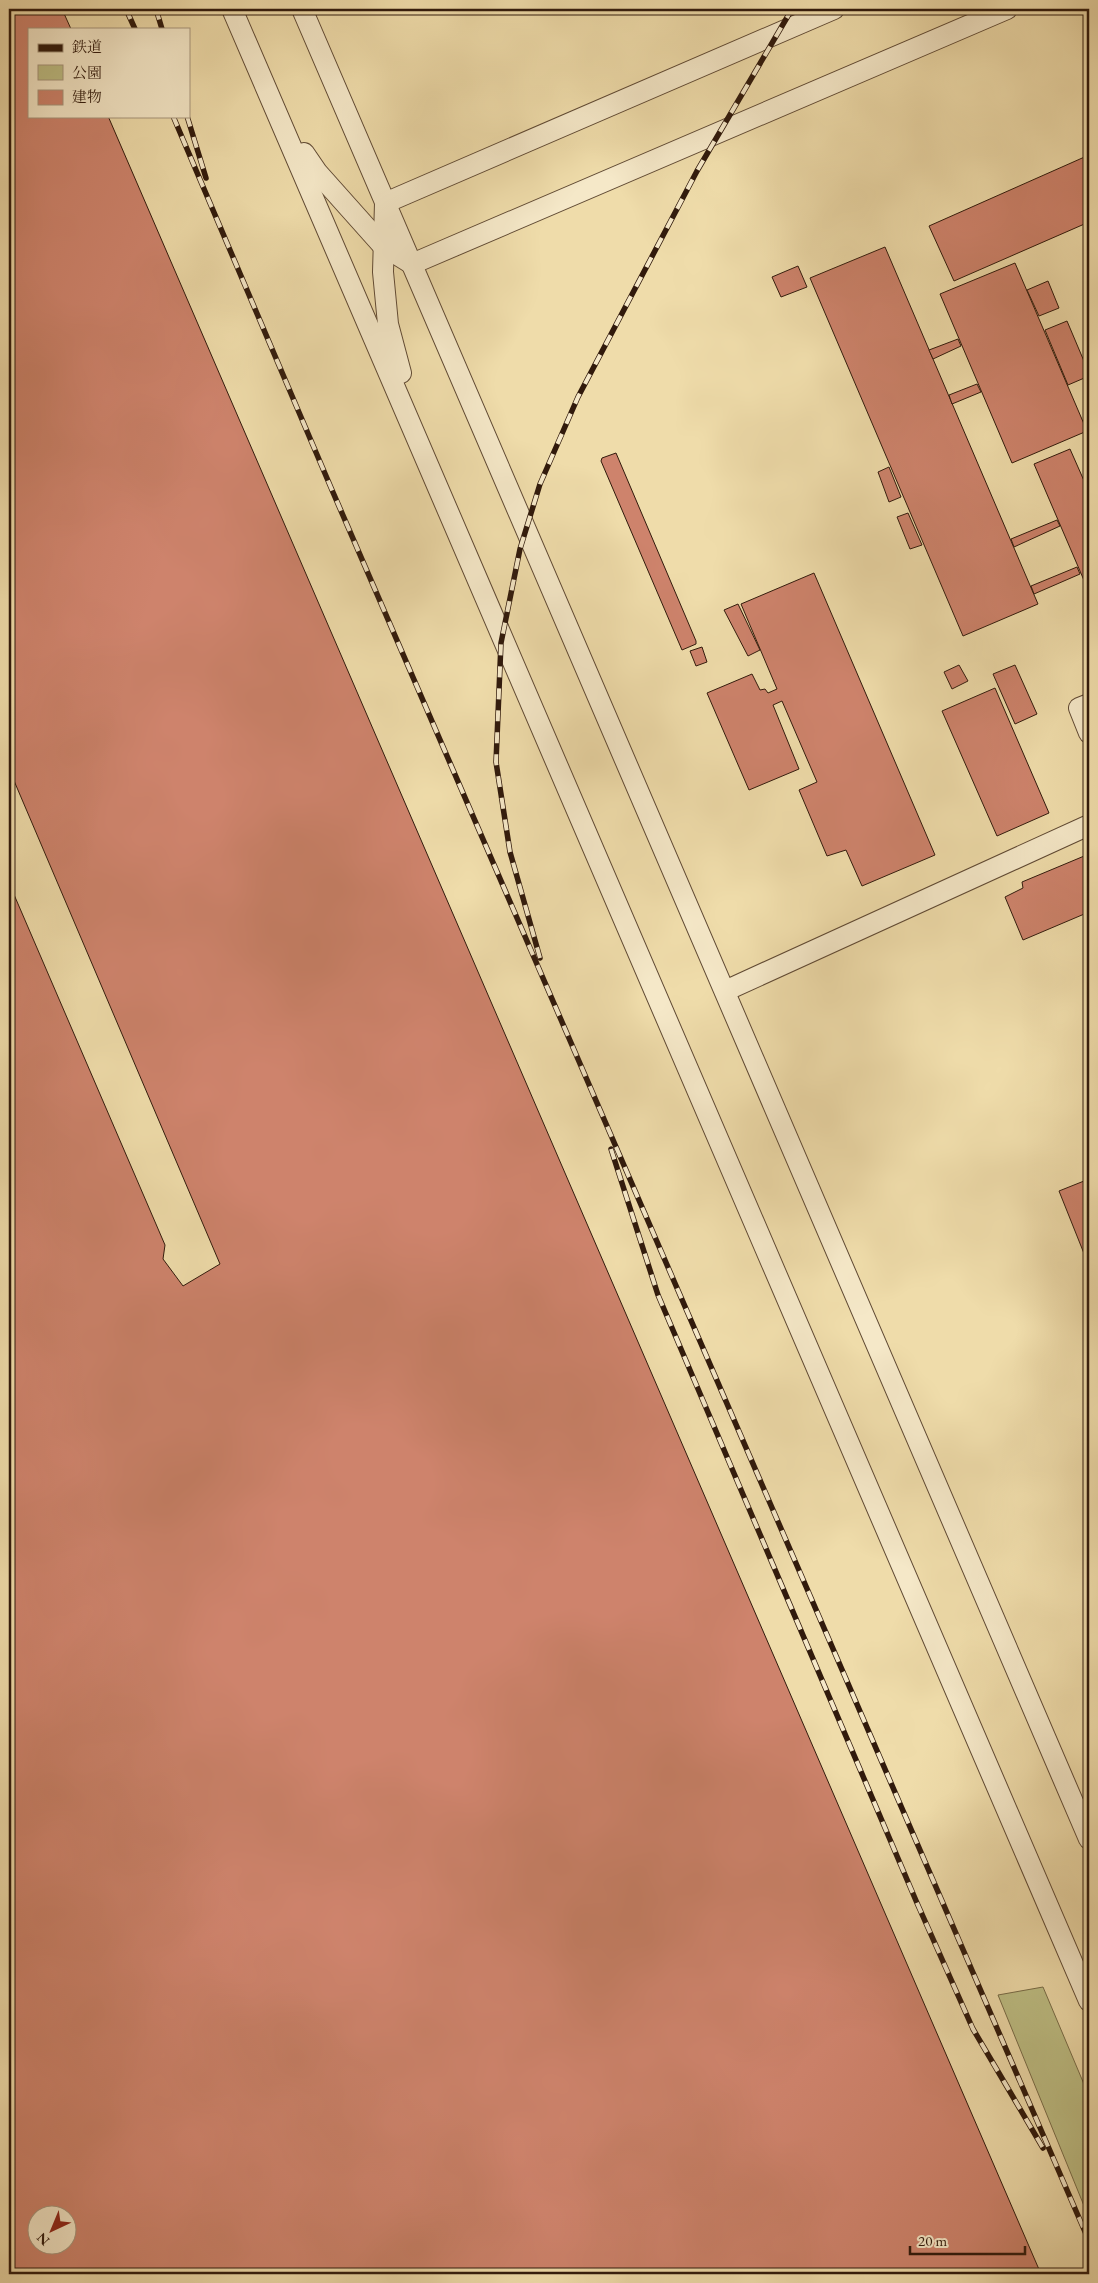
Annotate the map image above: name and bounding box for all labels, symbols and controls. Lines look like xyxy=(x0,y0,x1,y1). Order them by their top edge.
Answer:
legend xyxy=(28,28,190,118)
text: 鉄道 xyxy=(72,37,102,56)
text: 公園 xyxy=(72,63,102,82)
text: 建物 xyxy=(72,87,102,106)
north arrow xyxy=(28,2206,78,2256)
scale bar xyxy=(910,2223,1026,2255)
text: N xyxy=(32,2228,53,2250)
text: 20 m xyxy=(918,2231,947,2250)

